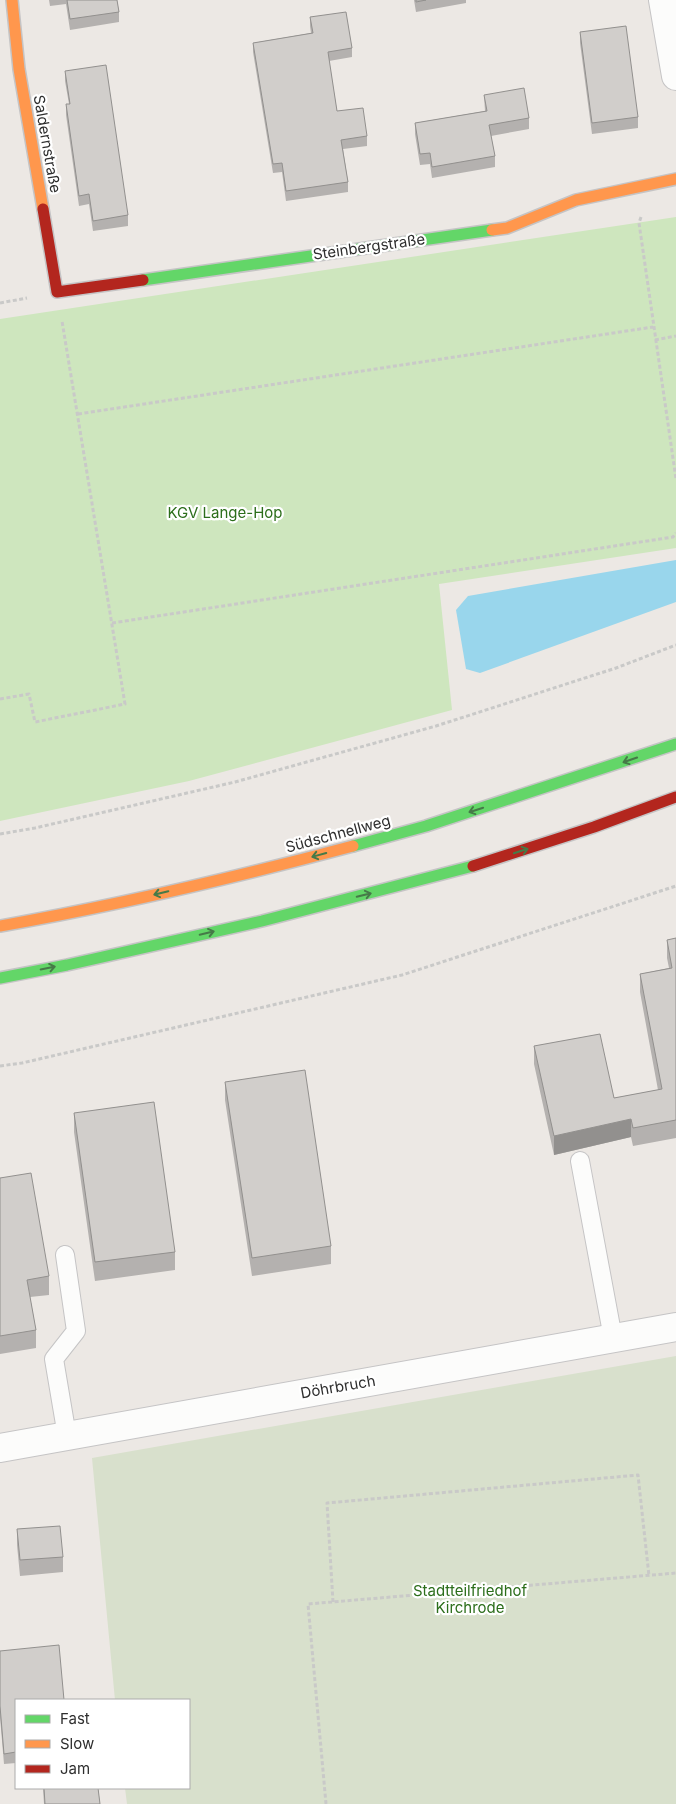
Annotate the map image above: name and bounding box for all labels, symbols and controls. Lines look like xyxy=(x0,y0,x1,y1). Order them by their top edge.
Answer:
street label: Saldernstraße xyxy=(30,93,65,194)
street label: Steinbergstraße xyxy=(312,229,426,264)
park label: KGV Lange-Hop xyxy=(168,503,282,522)
one-way arrow xyxy=(622,755,638,765)
one-way arrow xyxy=(468,806,484,816)
street label: Südschnellweg xyxy=(283,810,392,857)
one-way arrow xyxy=(512,845,528,855)
one-way arrow xyxy=(312,850,328,860)
one-way arrow xyxy=(154,889,170,898)
one-way arrow xyxy=(356,890,372,899)
one-way arrow xyxy=(198,928,214,937)
one-way arrow xyxy=(39,963,55,973)
street label: Döhrbruch xyxy=(299,1371,377,1402)
park label: Stadtteilfriedhof Kirchrode xyxy=(413,1581,528,1617)
legend xyxy=(15,1699,190,1789)
text: Fast xyxy=(60,1709,90,1728)
text: Slow xyxy=(60,1734,94,1753)
text: Jam xyxy=(60,1759,90,1778)

